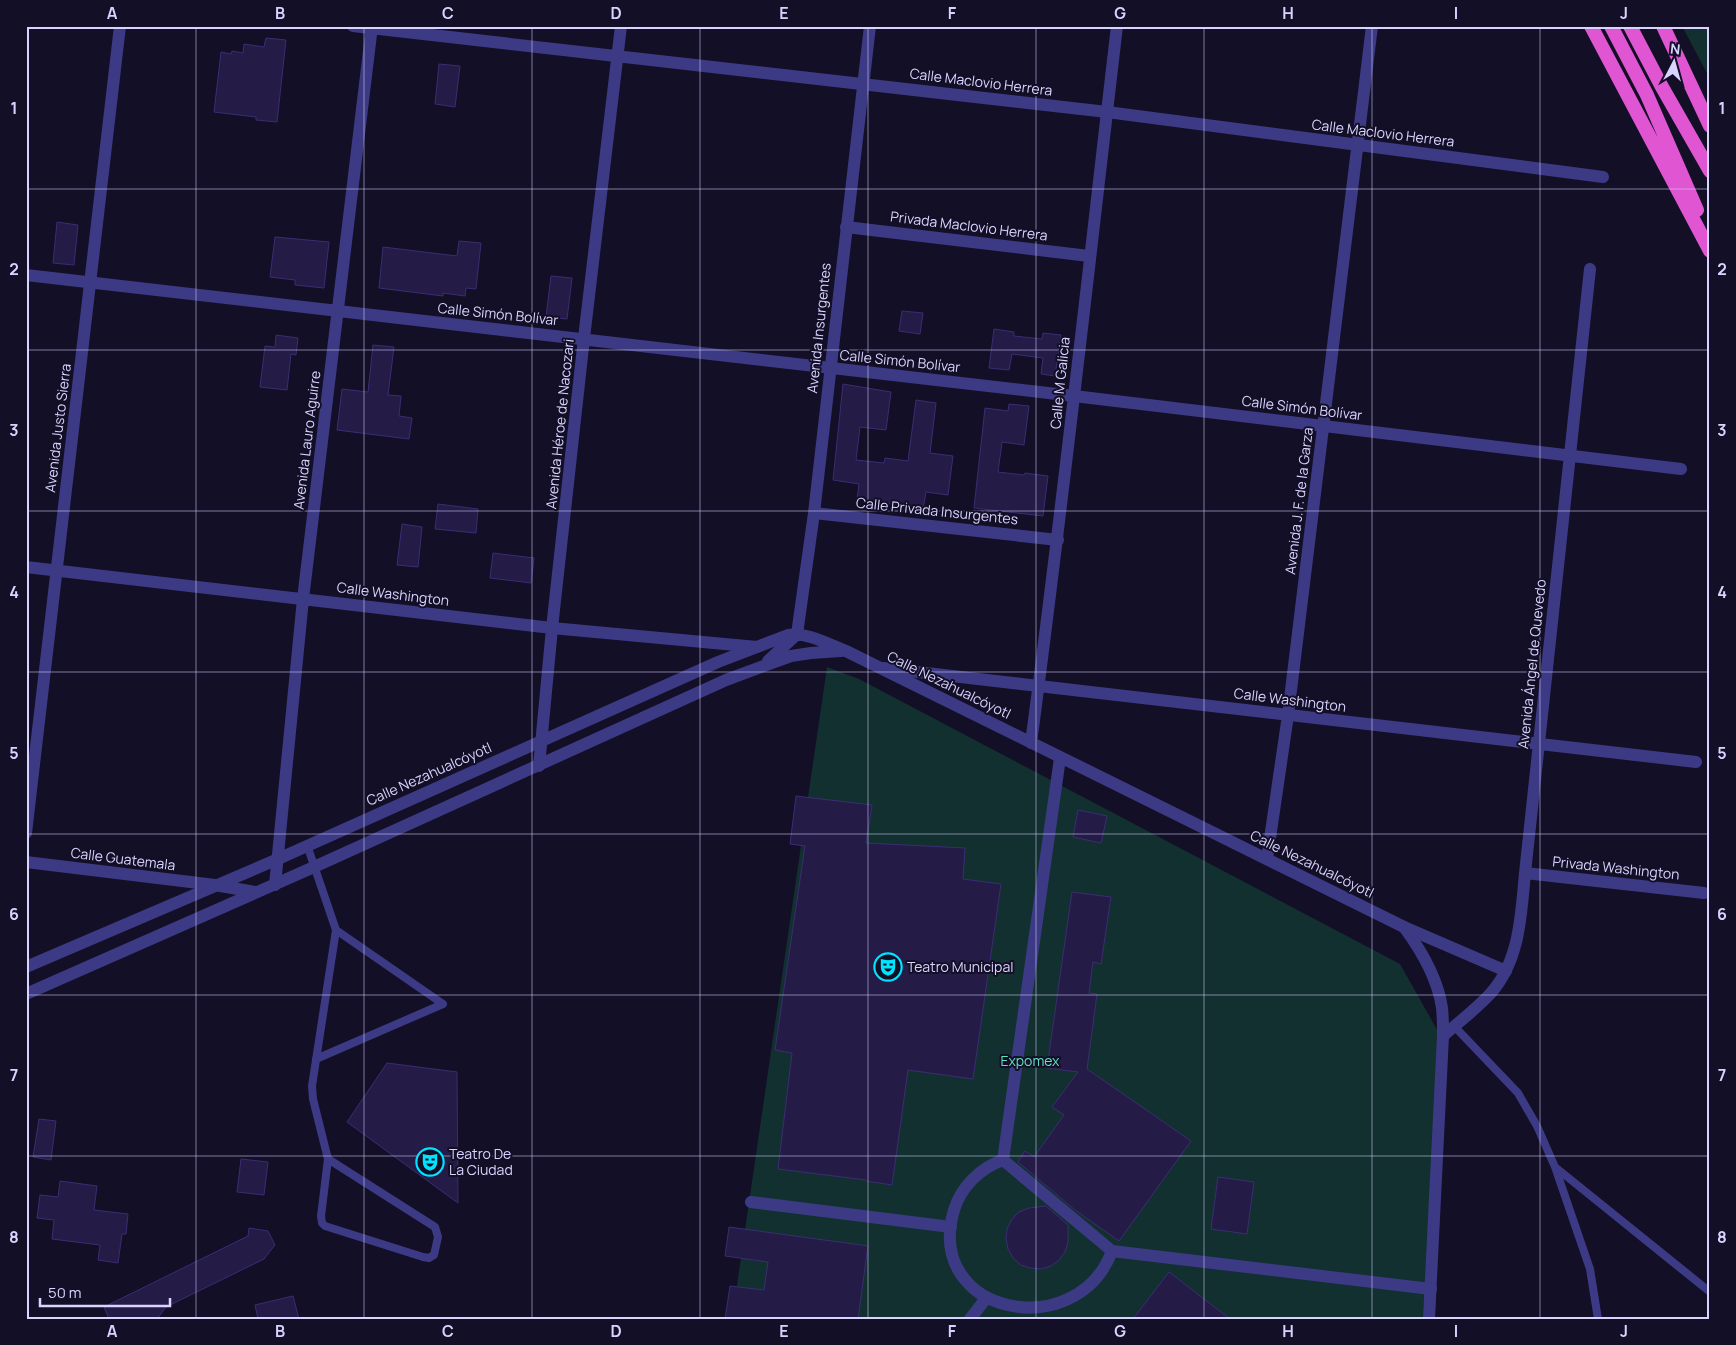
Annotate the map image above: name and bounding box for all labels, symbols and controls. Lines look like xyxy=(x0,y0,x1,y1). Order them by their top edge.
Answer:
text: A xyxy=(107,2,118,24)
text: B xyxy=(275,2,285,24)
text: C xyxy=(442,2,454,24)
text: D xyxy=(610,2,622,24)
text: E xyxy=(779,2,789,24)
text: F xyxy=(948,2,957,24)
text: G xyxy=(1114,2,1126,24)
text: H xyxy=(1282,2,1294,24)
text: I xyxy=(1454,2,1458,24)
text: J xyxy=(1620,2,1628,24)
north arrow xyxy=(1648,38,1698,88)
text: N xyxy=(1669,39,1681,59)
street label: Calle Maclovio Herrera xyxy=(909,63,1053,100)
text: 1 xyxy=(10,97,18,119)
text: 1 xyxy=(1718,97,1726,119)
street label: Calle Maclovio Herrera xyxy=(1311,114,1455,151)
street label: Privada Maclovio Herrera xyxy=(889,206,1049,245)
text: 2 xyxy=(9,258,19,280)
text: 2 xyxy=(1717,258,1727,280)
street label: Avenida Insurgentes xyxy=(802,262,835,394)
street label: Calle Simón Bolívar xyxy=(437,298,559,329)
street label: Calle M Galicia xyxy=(1045,336,1074,430)
street label: Avenida Héroe de Nacozari xyxy=(541,338,578,510)
street label: Calle Simón Bolívar xyxy=(839,345,961,376)
street label: Avenida Justo Sierra xyxy=(40,362,75,494)
street label: Avenida Lauro Aguirre xyxy=(289,369,324,510)
street label: Calle Simón Bolívar xyxy=(1241,391,1363,424)
text: 3 xyxy=(9,419,19,441)
text: 3 xyxy=(1717,419,1727,441)
street label: Avenida J. F. de la Garza xyxy=(1280,426,1317,576)
street label: Calle Privada Insurgentes xyxy=(855,493,1019,528)
street label: Calle Washington xyxy=(336,577,450,610)
street label: Avenida Ángel de Quevedo xyxy=(1513,578,1550,750)
text: 4 xyxy=(9,581,19,603)
text: 4 xyxy=(1717,581,1727,603)
street label: Calle Nezahualcóyotl xyxy=(884,646,1014,723)
street label: Calle Washington xyxy=(1233,683,1347,716)
street label: Calle Nezahualcóyotl xyxy=(363,737,494,810)
text: 5 xyxy=(9,742,19,764)
text: 5 xyxy=(1717,742,1727,764)
street label: Calle Nezahualcóyotl xyxy=(1247,825,1377,902)
street label: Calle Guatemala xyxy=(70,843,176,874)
street label: Privada Washington xyxy=(1551,851,1681,884)
text: 6 xyxy=(9,903,19,925)
text: 6 xyxy=(1717,903,1727,925)
theatre icon: Teatro Municipal xyxy=(873,952,903,982)
place label: Teatro Municipal xyxy=(907,957,1013,976)
park label: Expomex xyxy=(1000,1051,1060,1070)
text: 7 xyxy=(10,1064,18,1086)
text: 7 xyxy=(1718,1064,1726,1086)
place label: Teatro De La Ciudad xyxy=(449,1144,513,1179)
theatre icon: Teatro De La Ciudad xyxy=(415,1147,445,1177)
text: 8 xyxy=(9,1226,19,1248)
text: 8 xyxy=(1717,1226,1727,1248)
scale bar xyxy=(40,1275,170,1307)
text: 50 m xyxy=(48,1282,82,1303)
text: A xyxy=(107,1320,118,1342)
text: B xyxy=(275,1320,285,1342)
text: C xyxy=(442,1320,454,1342)
text: D xyxy=(610,1320,622,1342)
text: E xyxy=(779,1320,789,1342)
text: F xyxy=(948,1320,957,1342)
text: G xyxy=(1114,1320,1126,1342)
text: H xyxy=(1282,1320,1294,1342)
text: I xyxy=(1454,1320,1458,1342)
text: J xyxy=(1620,1320,1628,1342)

